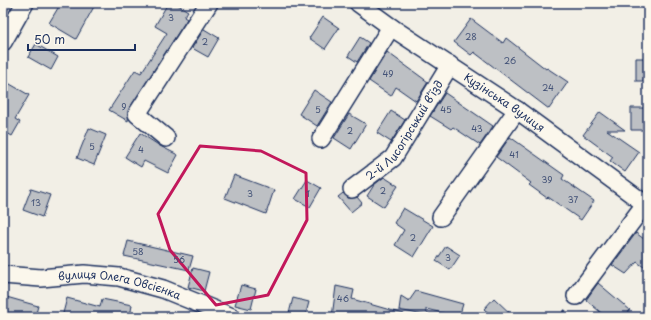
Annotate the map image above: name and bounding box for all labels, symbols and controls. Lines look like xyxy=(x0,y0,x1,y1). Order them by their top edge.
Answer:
house number: 3 xyxy=(168,10,174,24)
scale bar xyxy=(28,26,135,52)
house number: 28 xyxy=(465,29,477,43)
text: 50 m xyxy=(34,30,65,48)
house number: 2 xyxy=(202,34,208,48)
house number: 26 xyxy=(504,53,516,67)
house number: 49 xyxy=(382,66,394,80)
street label: Кузінська вулиця xyxy=(461,68,549,136)
street label: 2-й Лисогірський в’їзд xyxy=(362,77,447,184)
house number: 24 xyxy=(542,80,554,94)
house number: 9 xyxy=(121,99,127,113)
house number: 5 xyxy=(315,102,321,116)
house number: 45 xyxy=(440,102,452,116)
house number: 43 xyxy=(471,121,483,135)
house number: 2 xyxy=(347,123,353,137)
house number: 5 xyxy=(89,139,95,153)
house number: 4 xyxy=(138,142,144,156)
house number: 41 xyxy=(509,147,519,161)
house number: 39 xyxy=(541,172,553,186)
house number: 2 xyxy=(380,183,386,197)
house number: 3 xyxy=(247,186,253,200)
house number: 1 xyxy=(306,186,310,200)
house number: 37 xyxy=(568,192,578,206)
house number: 13 xyxy=(31,195,41,209)
house number: 2 xyxy=(410,230,416,244)
house number: 58 xyxy=(132,244,144,258)
house number: 3 xyxy=(445,250,451,264)
house number: 56 xyxy=(173,252,185,266)
street label: вулиця Олега Овсієнка xyxy=(57,265,184,303)
house number: 46 xyxy=(337,291,349,305)

